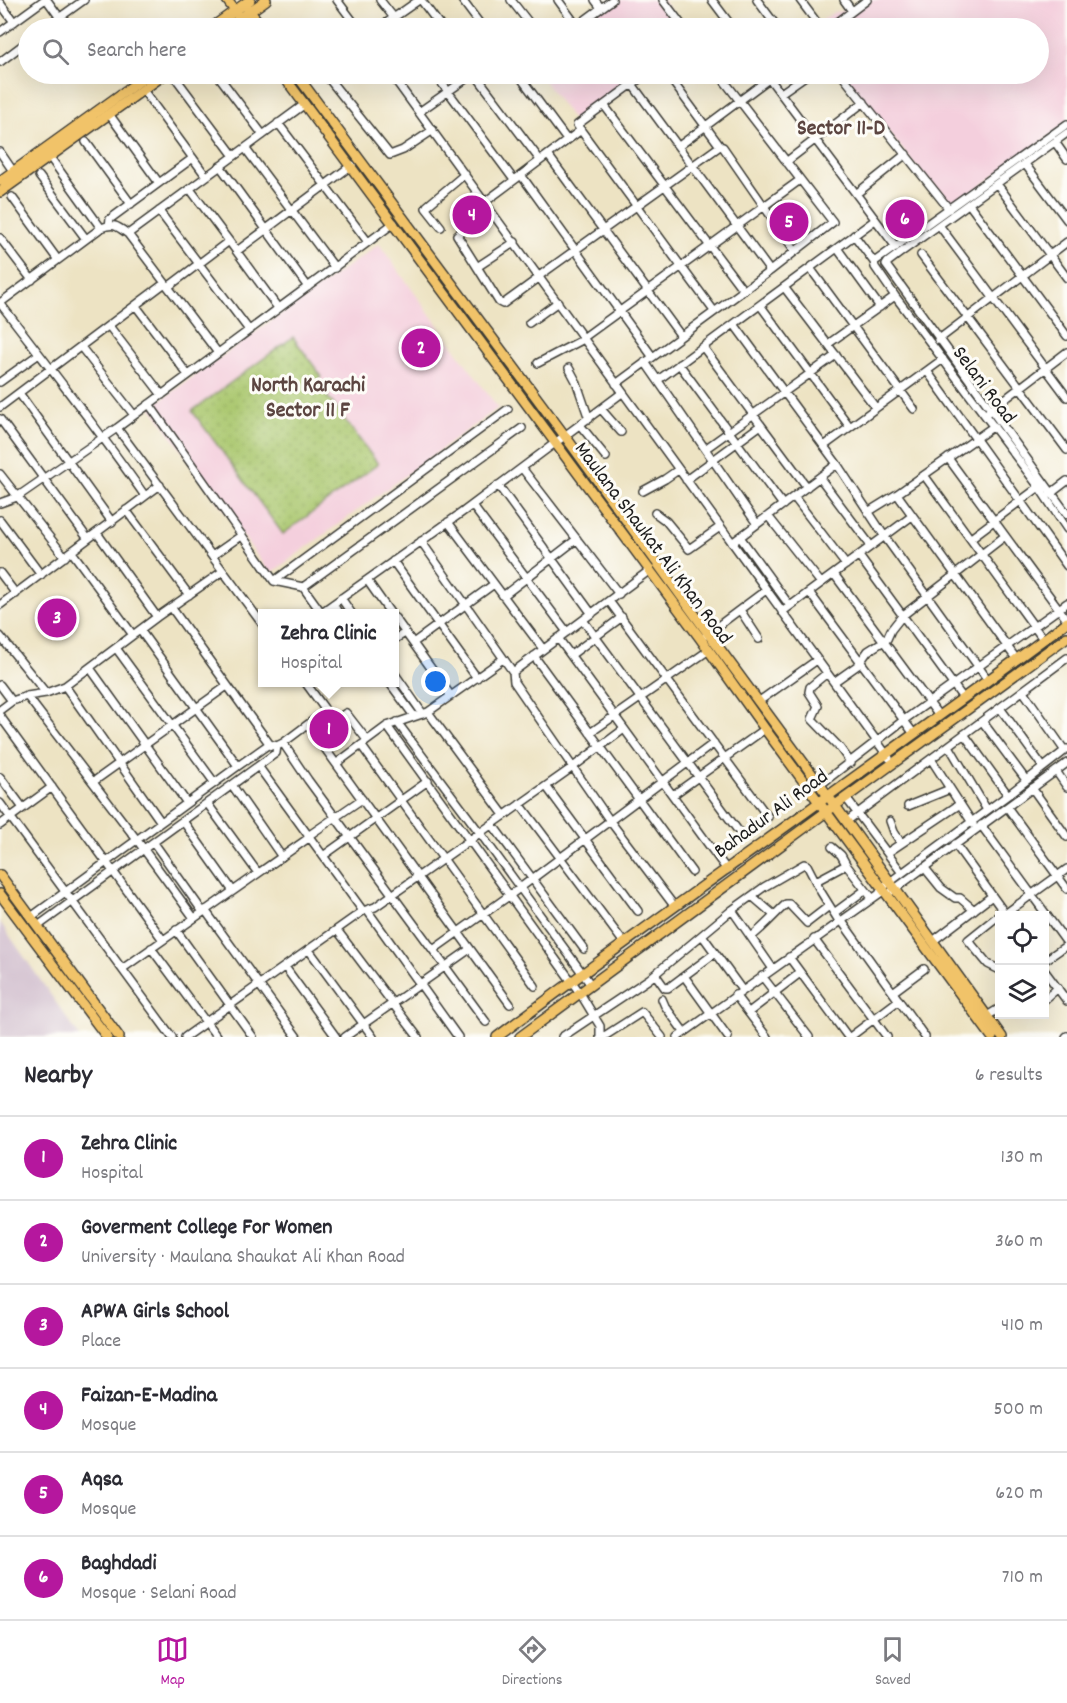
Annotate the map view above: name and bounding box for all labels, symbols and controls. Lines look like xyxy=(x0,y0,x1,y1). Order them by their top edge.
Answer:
search box xyxy=(18,18,1049,84)
icon: search xyxy=(39,35,72,68)
text: Search here xyxy=(87,36,186,67)
district label: Sector 11-D xyxy=(797,114,886,145)
pin: 4 xyxy=(452,192,492,238)
pin: 6 xyxy=(886,196,924,242)
pin: 5 xyxy=(770,200,808,244)
pin: 2 xyxy=(402,326,440,370)
street label: Selani Road xyxy=(944,341,1022,431)
district label: North Karachi Sector 11 F xyxy=(251,371,365,427)
street label: Maulana Shaukat Ali Khan Road xyxy=(566,436,738,652)
pin: 3 xyxy=(38,596,76,640)
popup xyxy=(258,609,399,687)
text: Zehra Clinic xyxy=(280,619,377,650)
text: Hospital xyxy=(280,650,342,678)
your location xyxy=(421,667,450,696)
pin: 1 xyxy=(310,706,348,752)
street label: Bahadur Ali Road xyxy=(709,763,835,867)
map controls xyxy=(995,911,1049,1019)
button: locate xyxy=(995,911,1049,965)
button: layers xyxy=(995,965,1049,1019)
text: Nearby xyxy=(24,1058,92,1095)
text: 6 results xyxy=(975,1062,1043,1090)
text: Zehra Clinic xyxy=(81,1129,177,1160)
text: 1 xyxy=(41,1144,46,1172)
text: 130 m xyxy=(1001,1144,1043,1172)
text: Hospital xyxy=(81,1160,143,1188)
text: Goverment College For Women xyxy=(81,1213,332,1244)
text: 2 xyxy=(39,1228,48,1256)
text: 360 m xyxy=(995,1228,1043,1256)
text: University · Maulana Shaukat Ali Khan Road xyxy=(81,1244,405,1272)
text: APWA Girls School xyxy=(81,1297,229,1328)
text: 3 xyxy=(39,1312,48,1340)
text: 410 m xyxy=(1001,1312,1043,1340)
text: Place xyxy=(81,1328,121,1356)
text: Faizan-E-Madina xyxy=(81,1381,217,1412)
text: 4 xyxy=(39,1396,48,1424)
text: 500 m xyxy=(994,1396,1043,1424)
text: Mosque xyxy=(81,1412,136,1440)
text: Aqsa xyxy=(81,1465,122,1496)
text: 5 xyxy=(39,1480,48,1508)
text: 620 m xyxy=(995,1480,1043,1508)
text: Mosque xyxy=(81,1496,136,1524)
text: Baghdadi xyxy=(81,1549,156,1580)
text: 6 xyxy=(39,1564,48,1592)
text: 710 m xyxy=(1002,1564,1043,1592)
text: Mosque · Selani Road xyxy=(81,1580,237,1608)
tab: Map xyxy=(156,1633,189,1692)
tab: Directions xyxy=(502,1633,562,1692)
tab: Saved xyxy=(875,1633,911,1692)

